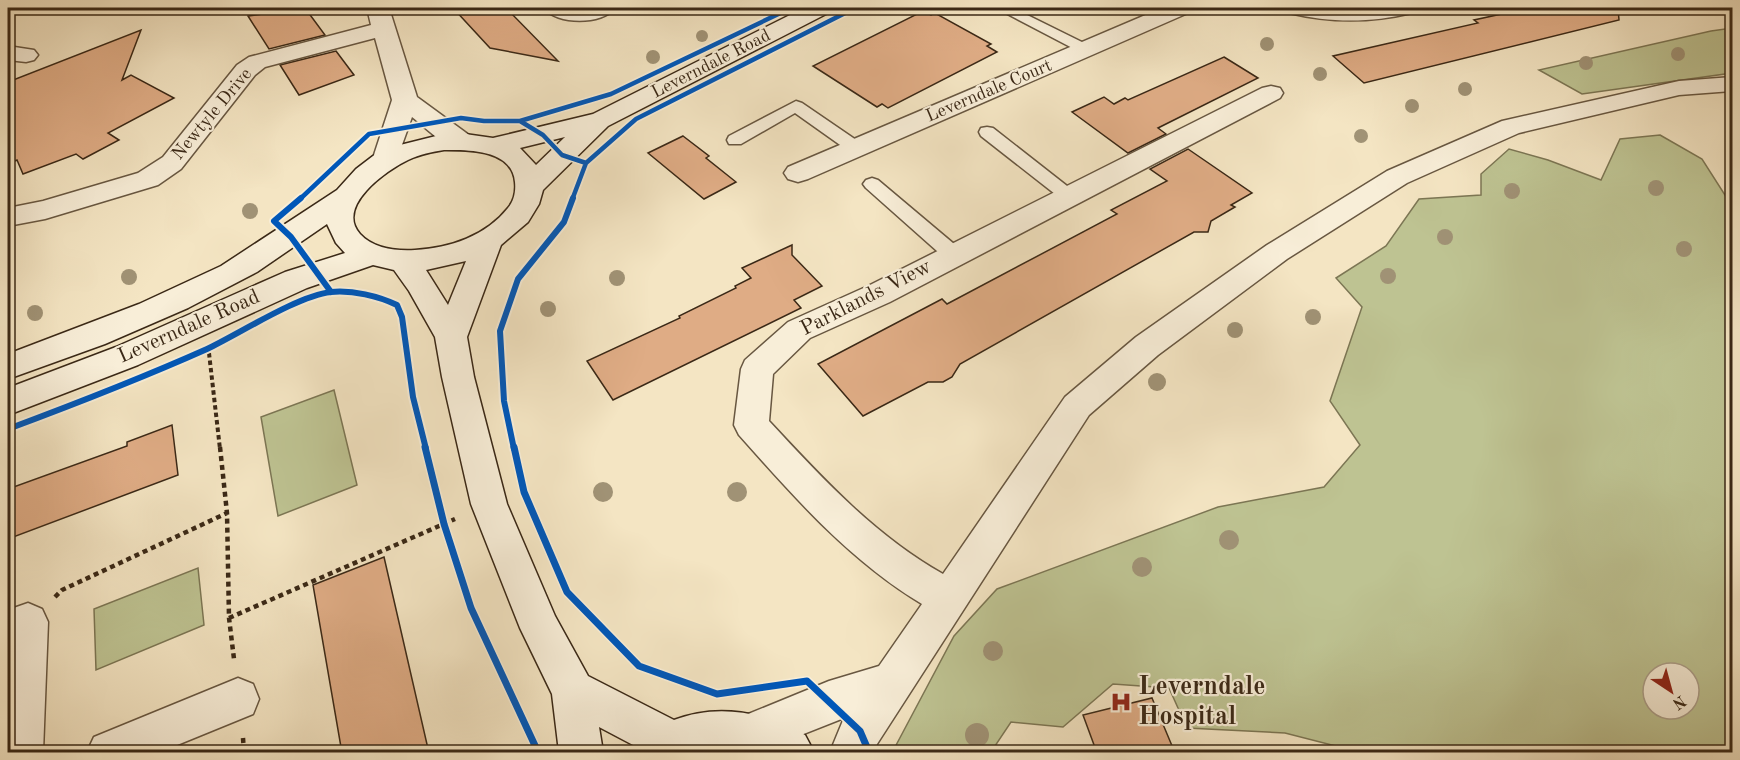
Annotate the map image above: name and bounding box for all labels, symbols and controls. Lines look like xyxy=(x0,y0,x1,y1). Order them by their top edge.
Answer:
street label: Leverndale Road xyxy=(649,26,773,102)
street label: Leverndale Court xyxy=(923,56,1055,126)
street label: Newtyle Drive xyxy=(169,65,255,163)
street label: Parklands View xyxy=(797,256,935,340)
street label: Leverndale Road xyxy=(115,286,263,368)
north arrow xyxy=(1641,661,1701,721)
place label: Leverndale Hospital xyxy=(1138,674,1266,730)
hospital icon: Leverndale Hospital xyxy=(1109,690,1133,714)
text: N xyxy=(1668,691,1688,712)

